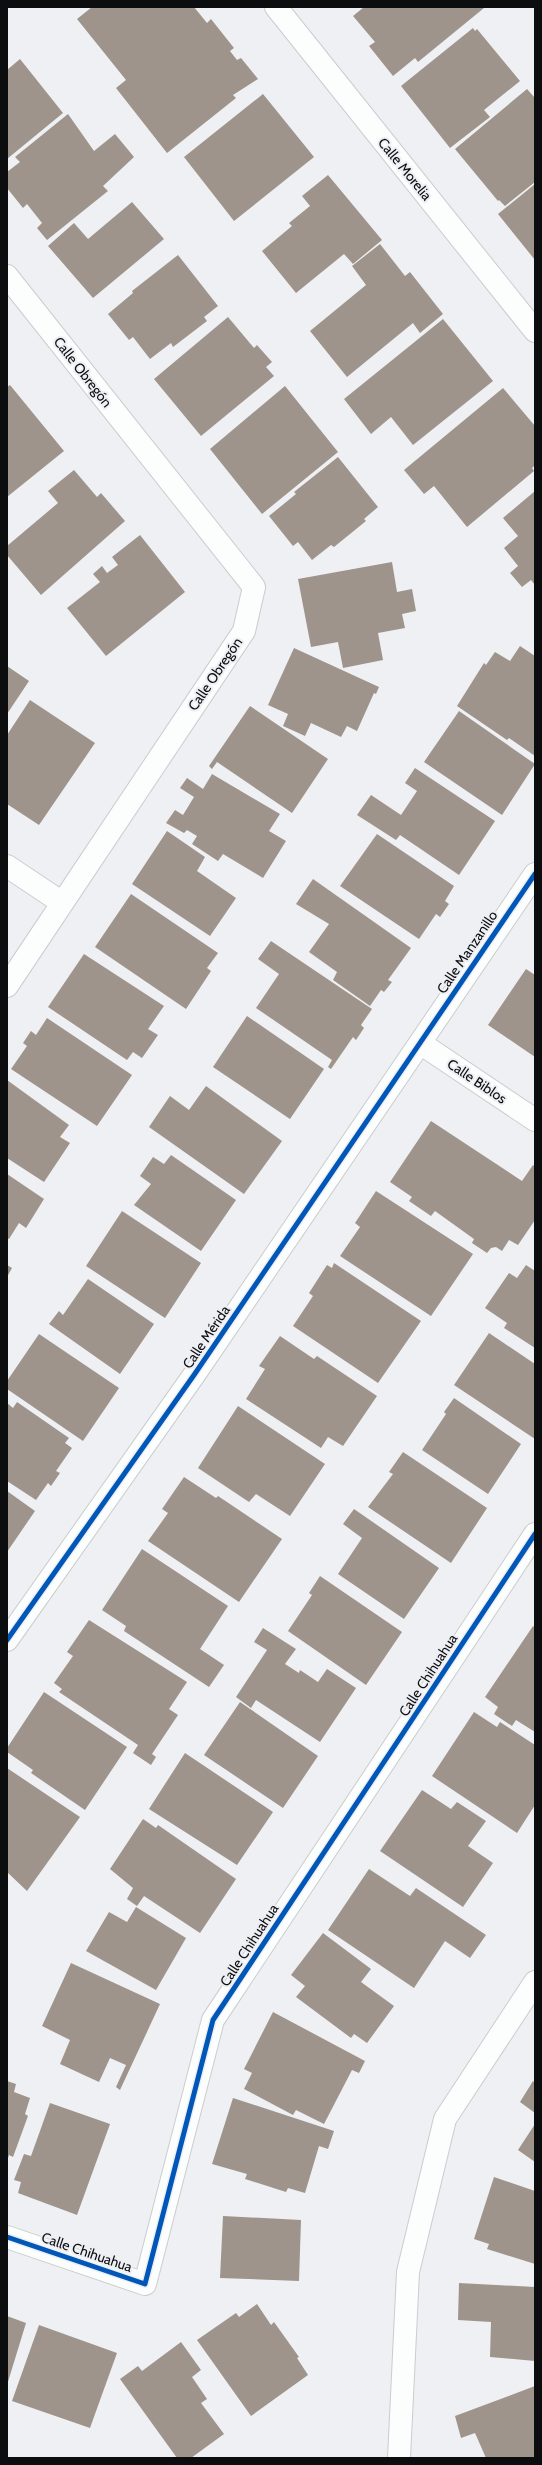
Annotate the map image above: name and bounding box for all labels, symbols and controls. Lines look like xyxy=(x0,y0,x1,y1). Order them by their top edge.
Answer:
street label: Calle Morelia xyxy=(374,134,436,204)
street label: Calle Obregón xyxy=(50,333,116,411)
street label: Calle Obregón xyxy=(184,634,246,714)
street label: Calle Manzanillo xyxy=(433,907,502,997)
street label: Calle Biblos xyxy=(444,1055,510,1108)
street label: Calle Mérida xyxy=(178,1302,234,1372)
street label: Calle Chihuahua xyxy=(395,1630,461,1720)
street label: Calle Chihuahua xyxy=(216,1900,282,1990)
street label: Calle Chihuahua xyxy=(39,2228,135,2276)

